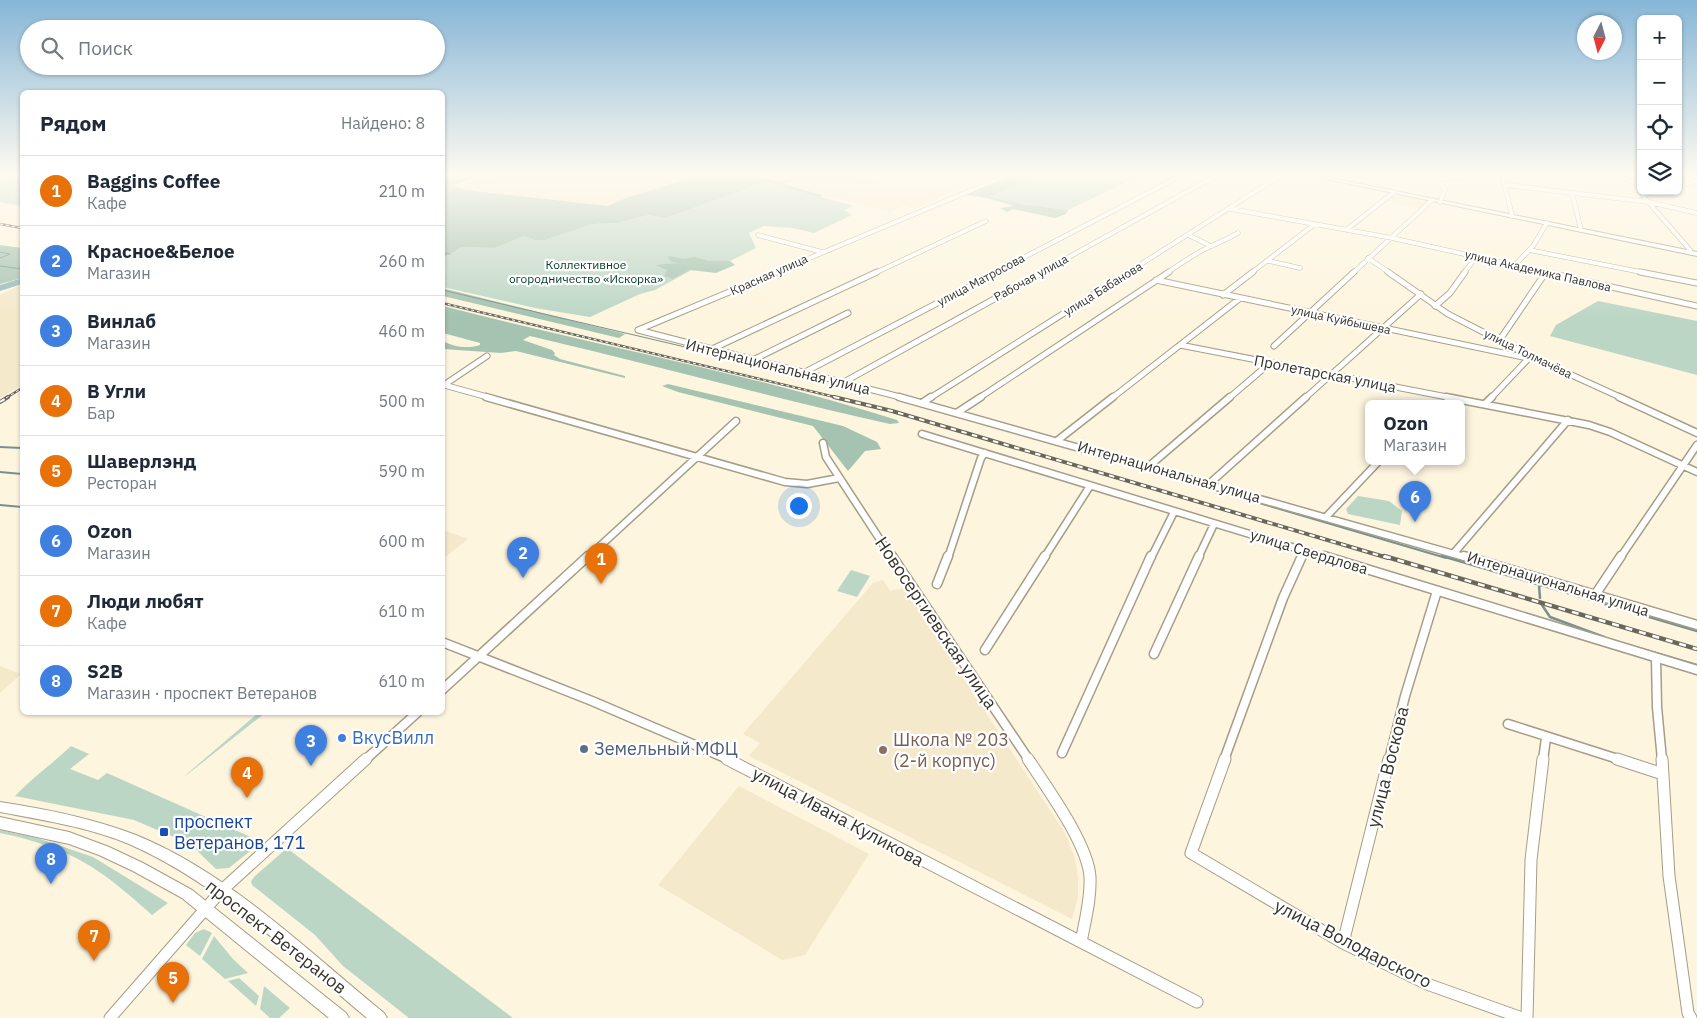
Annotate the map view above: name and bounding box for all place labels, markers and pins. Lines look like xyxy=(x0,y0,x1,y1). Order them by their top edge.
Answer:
pin: 6 xyxy=(1399,481,1431,522)
pin: 2 xyxy=(507,537,539,578)
pin: 1 xyxy=(585,543,617,584)
pin: 3 xyxy=(295,725,327,766)
place label: ВкусВилл xyxy=(352,726,434,749)
place label: Школа № 203 (2-й корпус) xyxy=(893,728,1009,772)
marker: ВкусВилл xyxy=(336,732,348,744)
place label: Земельный МФЦ xyxy=(594,737,738,760)
marker: Земельный МФЦ xyxy=(578,743,590,755)
marker: Школа № 203 (2-й корпус) xyxy=(877,744,889,756)
pin: 4 xyxy=(231,757,263,798)
place label: проспект Ветеранов, 171 xyxy=(174,810,306,854)
marker: проспект Ветеранов, 171 xyxy=(158,826,170,838)
pin: 8 xyxy=(35,843,67,884)
pin: 7 xyxy=(78,920,110,961)
pin: 5 xyxy=(157,962,189,1003)

